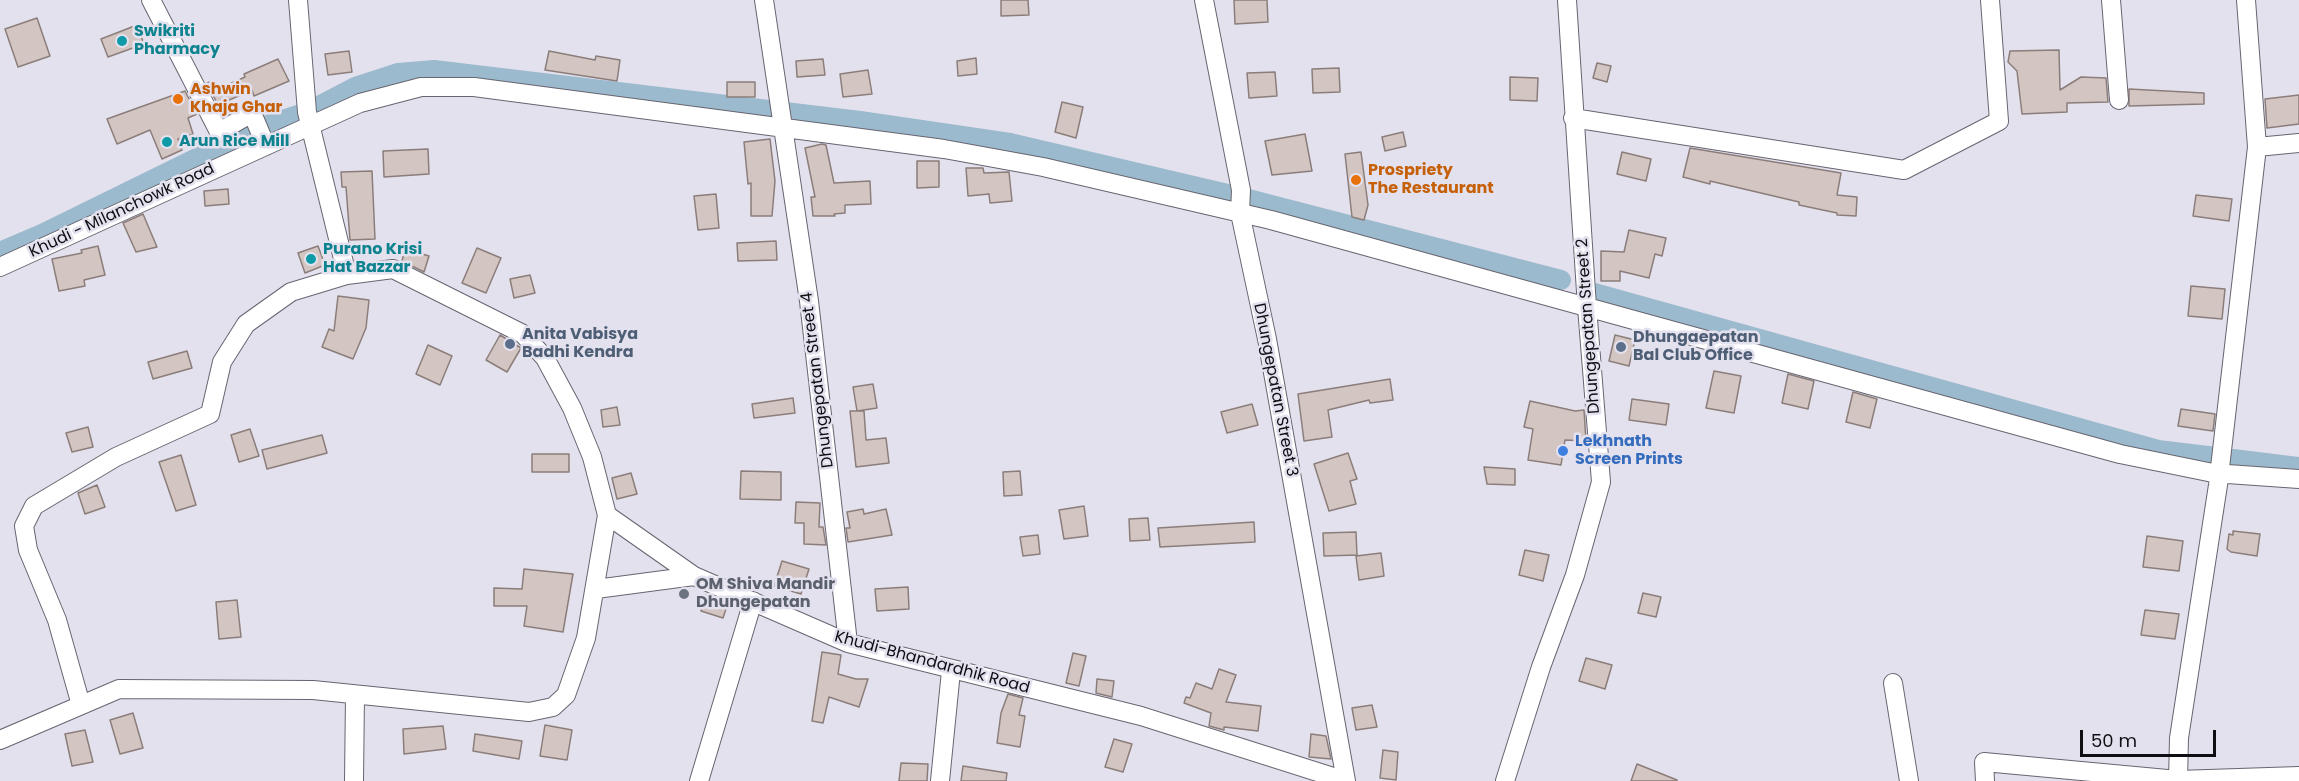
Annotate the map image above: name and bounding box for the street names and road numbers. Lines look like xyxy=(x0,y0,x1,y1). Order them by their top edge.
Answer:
street label: Khudi - Milanchowk Road xyxy=(26,160,218,262)
street label: Dhungepatan Street 2 xyxy=(1573,238,1605,414)
street label: Dhungepatan Street 4 xyxy=(798,291,838,469)
street label: Dhungepatan Street 3 xyxy=(1249,302,1301,478)
street label: Khudi-Bhandardhik Road xyxy=(832,628,1032,698)

